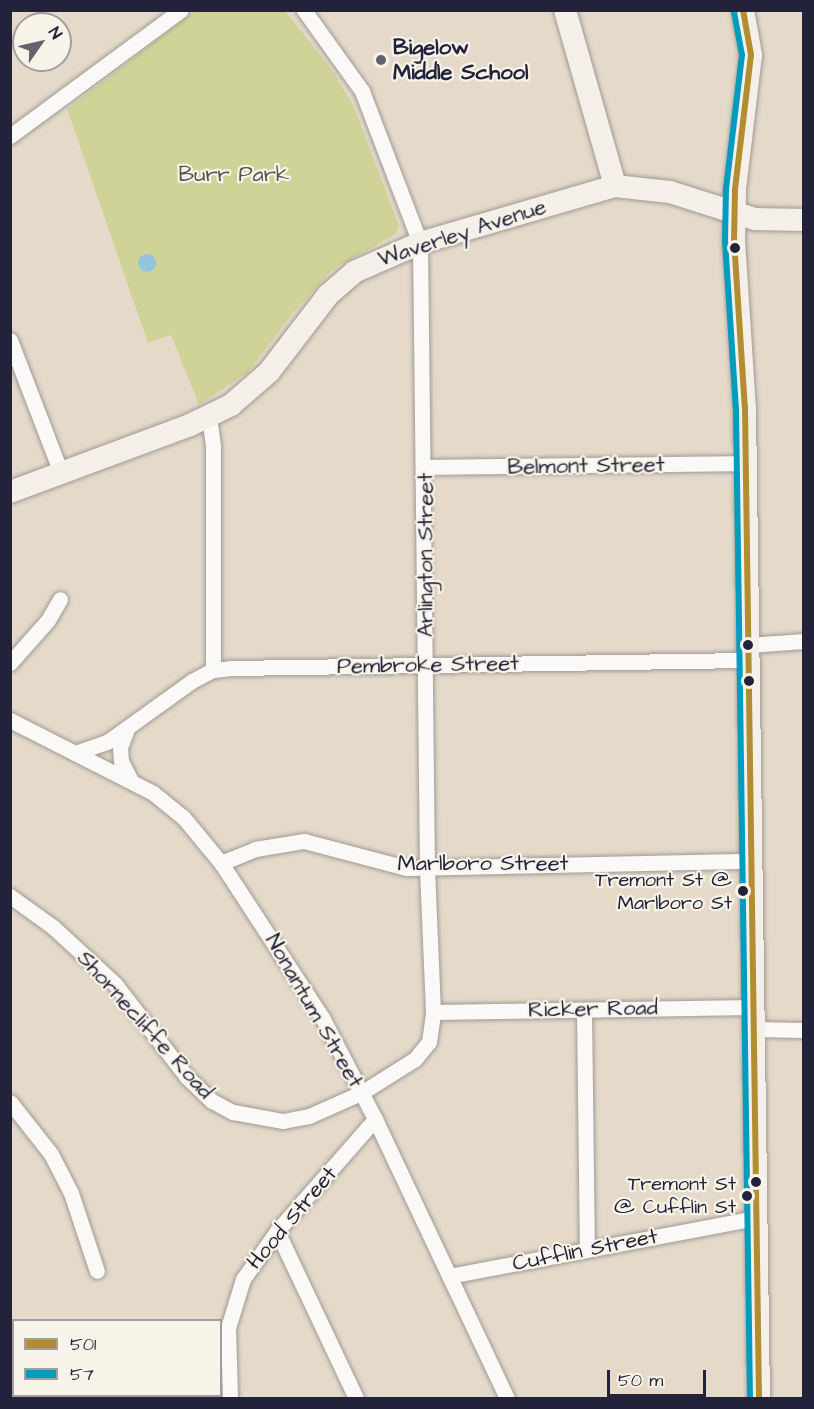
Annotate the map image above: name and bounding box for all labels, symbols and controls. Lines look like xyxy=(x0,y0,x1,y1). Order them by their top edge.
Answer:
north arrow xyxy=(12,12,72,72)
text: N xyxy=(43,23,67,43)
place label: Bigelow Middle School xyxy=(393,34,528,86)
marker: Bigelow Middle School xyxy=(374,53,388,67)
park label: Burr Park xyxy=(179,162,289,188)
street label: Waverley Avenue xyxy=(375,193,549,273)
unlabelled marker xyxy=(729,242,741,254)
street label: Belmont Street xyxy=(507,451,665,481)
street label: Arlington Street xyxy=(413,473,439,637)
unlabelled marker xyxy=(742,639,754,651)
street label: Pembroke Street xyxy=(337,650,519,680)
unlabelled marker xyxy=(743,675,755,687)
street label: Marlboro Street xyxy=(398,851,568,877)
place label: Tremont St @ Marlboro St xyxy=(595,868,732,915)
marker: Tremont St @ Marlboro St xyxy=(737,885,749,897)
street label: Nonantum Street xyxy=(259,929,369,1093)
street label: Shornecliffe Road xyxy=(71,945,219,1105)
street label: Ricker Road xyxy=(528,995,658,1023)
street label: Hood Street xyxy=(241,1161,343,1275)
place label: Tremont St @ Cufflin St xyxy=(614,1172,736,1219)
unlabelled marker xyxy=(750,1176,762,1188)
marker: Tremont St @ Cufflin St xyxy=(741,1190,753,1202)
street label: Cufflin Street xyxy=(510,1223,660,1277)
legend xyxy=(12,1319,222,1397)
text: 501 xyxy=(70,1332,96,1357)
scale bar xyxy=(610,1358,709,1396)
text: 57 xyxy=(70,1362,94,1387)
text: 50 m xyxy=(618,1368,663,1393)

